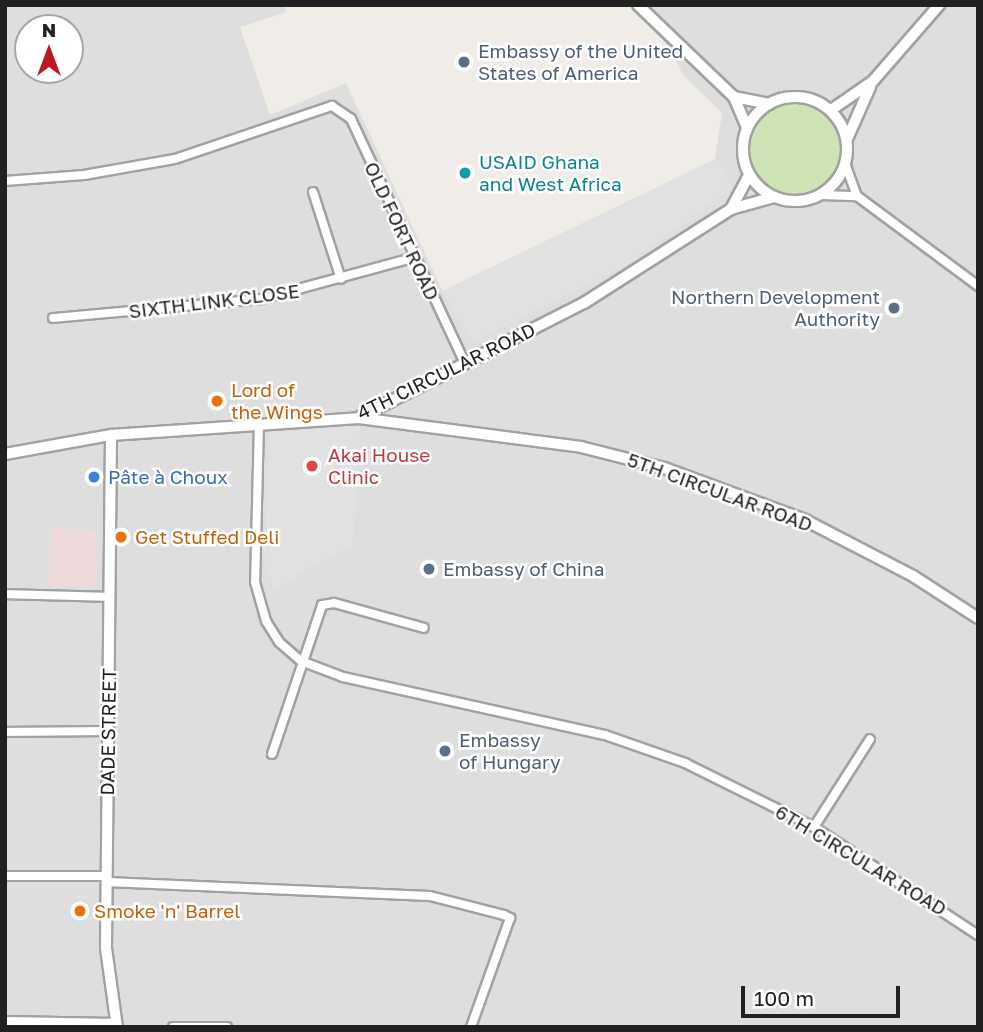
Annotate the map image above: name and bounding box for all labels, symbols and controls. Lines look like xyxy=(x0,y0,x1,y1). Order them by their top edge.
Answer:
north arrow xyxy=(14,14,84,84)
text: N xyxy=(42,18,56,41)
place label: Embassy of the United States of America xyxy=(478,40,683,84)
marker: Embassy of the United States of America xyxy=(456,54,472,70)
place label: USAID Ghana and West Africa xyxy=(479,151,622,195)
street label: OLD FORT ROAD xyxy=(360,158,444,304)
marker: USAID Ghana and West Africa xyxy=(457,165,473,181)
street label: SIXTH LINK CLOSE xyxy=(127,279,301,323)
place label: Northern Development Authority xyxy=(671,286,880,330)
marker: Northern Development Authority xyxy=(886,300,902,316)
street label: 4TH CIRCULAR ROAD xyxy=(353,318,539,424)
place label: Lord of the Wings xyxy=(231,379,323,423)
marker: Lord of the Wings xyxy=(209,393,225,409)
place label: Akai House Clinic xyxy=(328,444,430,488)
street label: 5TH CIRCULAR ROAD xyxy=(624,448,816,536)
marker: Akai House Clinic xyxy=(302,456,322,476)
place label: Pâte à Choux xyxy=(108,466,228,488)
marker: Pâte à Choux xyxy=(86,469,102,485)
place label: Get Stuffed Deli xyxy=(135,526,279,548)
marker: Get Stuffed Deli xyxy=(113,529,129,545)
place label: Embassy of China xyxy=(443,558,604,580)
marker: Embassy of China xyxy=(421,561,437,577)
street label: DADE STREET xyxy=(95,668,121,796)
place label: Embassy of Hungary xyxy=(459,729,561,773)
marker: Embassy of Hungary xyxy=(437,743,453,759)
street label: 6TH CIRCULAR ROAD xyxy=(771,800,951,920)
place label: Smoke 'n' Barrel xyxy=(94,900,240,922)
marker: Smoke 'n' Barrel xyxy=(72,903,88,919)
scale bar xyxy=(745,972,904,1016)
text: 100 m xyxy=(754,985,814,1011)

